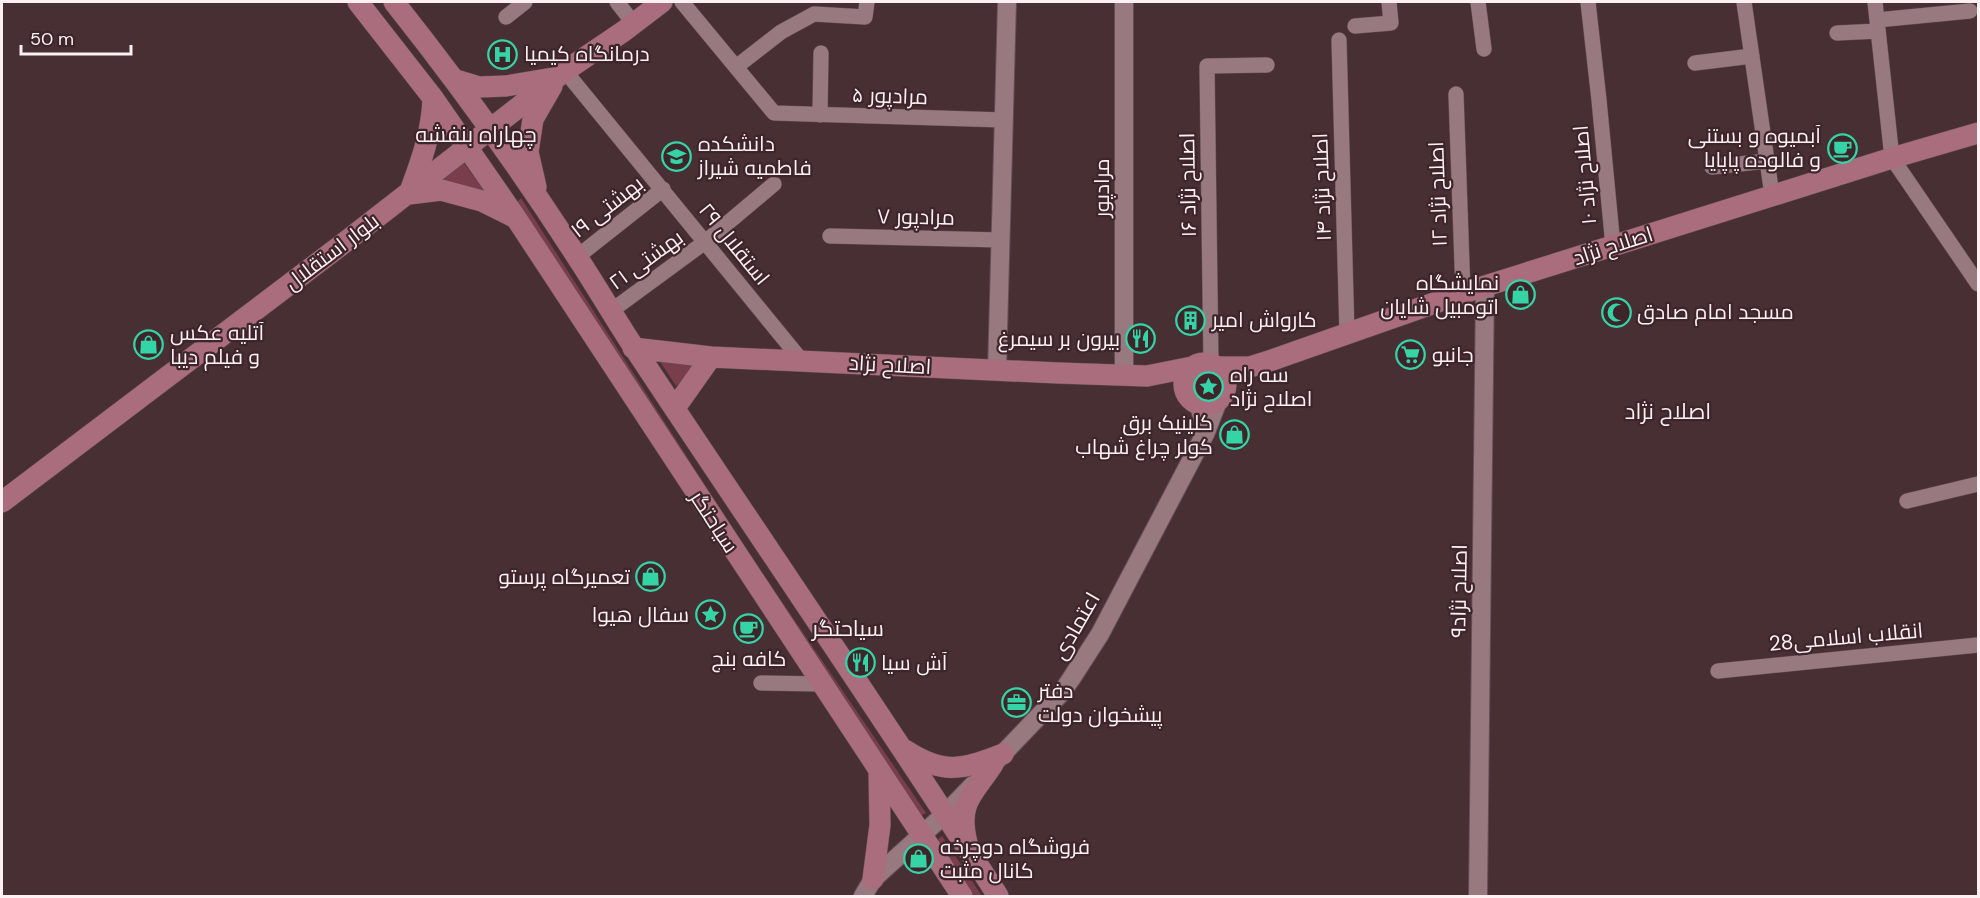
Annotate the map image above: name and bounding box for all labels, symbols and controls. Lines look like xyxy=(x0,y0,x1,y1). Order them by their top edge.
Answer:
scale bar xyxy=(21,18,130,56)
text: 50 m xyxy=(30,27,74,51)
hospital icon: درمانگاه کیمیا xyxy=(487,38,519,70)
place label: درمانگاه کیمیا xyxy=(524,40,650,68)
street label: ۵ مرادپور xyxy=(852,81,928,111)
district label: چهاراه بنفشه xyxy=(415,120,537,149)
place label: آبمیوه و بستنی و فالوده پاپایا xyxy=(1688,122,1821,174)
street label: ۱۰ اصلاح نژاد xyxy=(1567,124,1603,226)
place label: دانشکده فاطمیه شیراز xyxy=(697,130,812,182)
street label: ۱۶ اصلاح نژاد xyxy=(1173,132,1203,238)
street label: ۱۴ اصلاح نژاد xyxy=(1306,132,1338,242)
cafe icon: آبمیوه و بستنی و فالوده پاپایا xyxy=(1826,132,1858,164)
school or university icon: دانشکده فاطمیه شیراز xyxy=(661,140,693,172)
street label: ۱۲ اصلاح نژاد xyxy=(1422,141,1454,247)
street label: مرادپور xyxy=(1088,159,1116,218)
street label: ۱۹ بهشتی xyxy=(565,170,649,244)
street label: ۲۹ استقلال xyxy=(692,197,776,291)
street label: ۷ مرادپور xyxy=(877,202,955,232)
street label: بلوار استقلال xyxy=(279,207,385,297)
street label: اصلاح نژاد xyxy=(1569,220,1657,272)
street label: ۲۱ بهشتی xyxy=(603,224,689,296)
place label: نمايشگاه اتومبيل شايان xyxy=(1380,269,1499,321)
shop icon: نمايشگاه اتومبيل شايان xyxy=(1504,279,1536,311)
mosque icon: مسجد امام صادق xyxy=(1600,296,1632,328)
place label: مسجد امام صادق xyxy=(1637,298,1794,326)
building icon: کارواش امیر xyxy=(1175,304,1207,336)
place label: کارواش امیر xyxy=(1211,306,1317,334)
place label: آتلیه عکس و فیلم دیبا xyxy=(170,319,264,371)
restaurant icon: بیرون بر سیمرغ xyxy=(1125,323,1157,355)
place label: بیرون بر سیمرغ xyxy=(998,325,1120,353)
shop icon: آتلیه عکس و فیلم دیبا xyxy=(133,329,165,361)
supermarket icon: جانبو xyxy=(1395,339,1427,371)
place label: جانبو xyxy=(1432,341,1474,369)
street label: اصلاح نژاد xyxy=(848,349,932,381)
place label: سه راه اصلاح نژاد xyxy=(1230,361,1312,413)
place icon: سه راه اصلاح نژاد xyxy=(1193,371,1225,403)
district label: اصلاح نژاد xyxy=(1625,397,1711,426)
place label: کلینیک برق کولر چراغ شهاب xyxy=(1075,409,1213,461)
shop icon: کلینیک برق کولر چراغ شهاب xyxy=(1218,419,1250,451)
street label: سیاحتگر xyxy=(683,485,744,558)
street label: اصلاح نژاد۹ xyxy=(1444,544,1474,638)
shop icon: تعمیرگاه پرستو xyxy=(635,561,667,593)
place label: تعمیرگاه پرستو xyxy=(499,563,630,591)
street label: اعتمادی xyxy=(1045,587,1107,665)
place icon: سفال هیوا xyxy=(694,599,726,631)
place label: سفال هیوا xyxy=(592,601,689,629)
cafe icon: کافه بنج xyxy=(733,612,765,644)
district label: سیاحتگر xyxy=(810,614,884,643)
street label: 28انقلاب اسلامی xyxy=(1768,616,1924,658)
place label: کافه بنج xyxy=(712,645,786,673)
restaurant icon: آش سیا xyxy=(844,647,876,679)
place label: آش سیا xyxy=(881,649,948,677)
place label: دفتر پیشخوان دولت xyxy=(1037,677,1163,729)
office icon: دفتر پیشخوان دولت xyxy=(1001,687,1033,719)
place label: فروشگاه دوچرخه کانال مثبت xyxy=(940,833,1090,885)
shop icon: فروشگاه دوچرخه کانال مثبت xyxy=(903,843,935,875)

